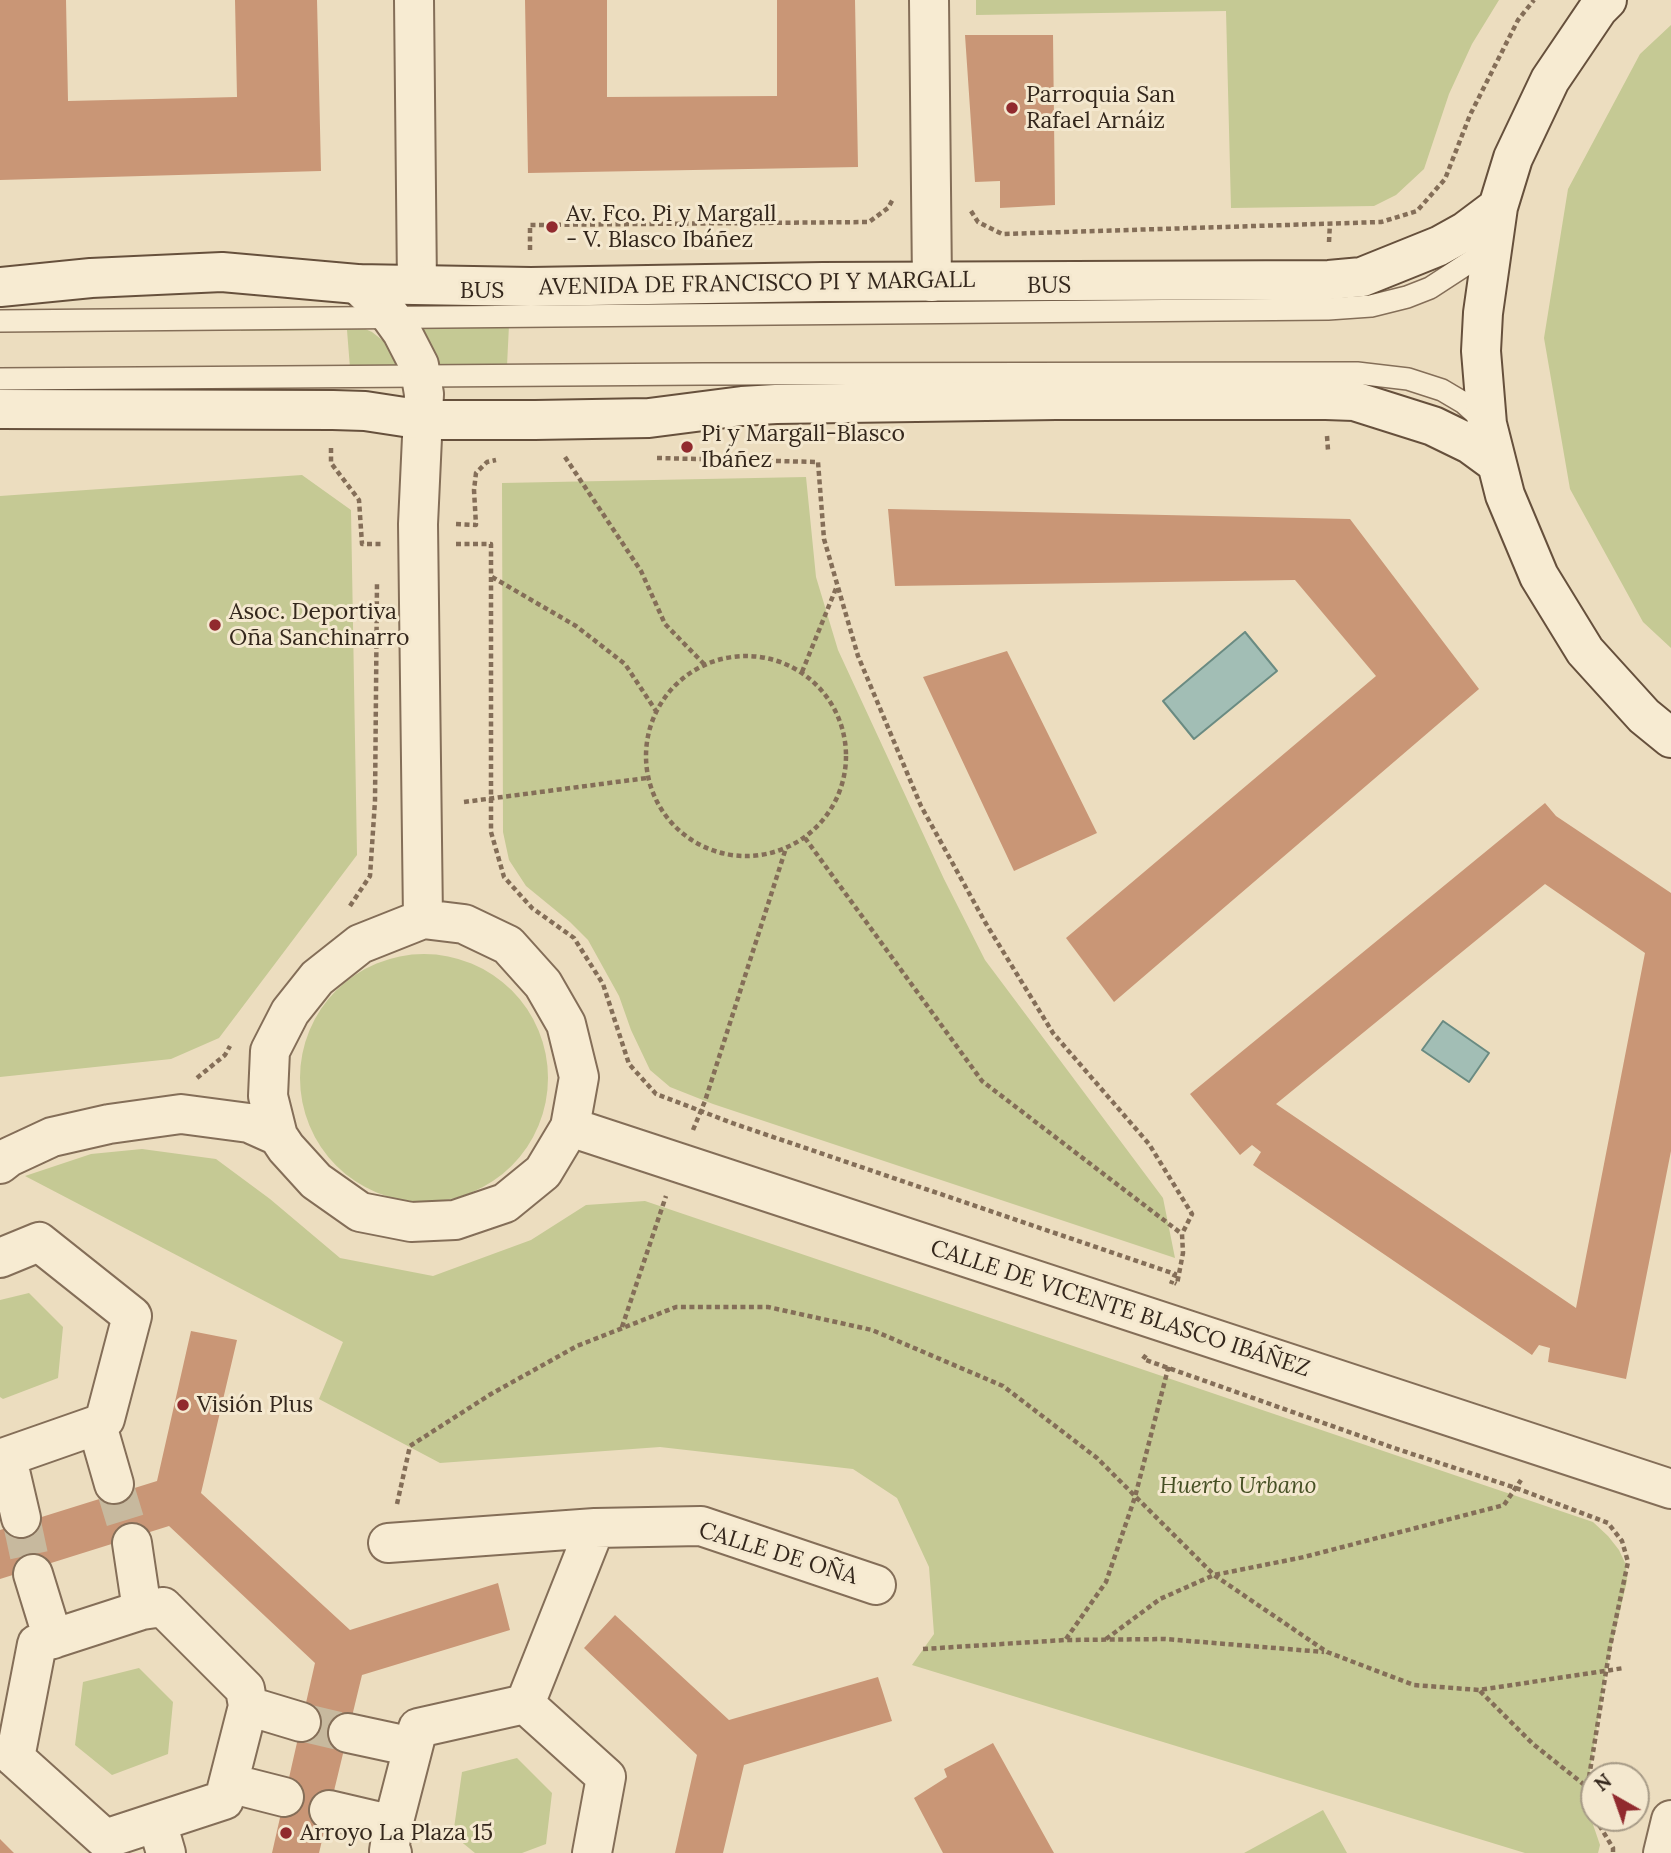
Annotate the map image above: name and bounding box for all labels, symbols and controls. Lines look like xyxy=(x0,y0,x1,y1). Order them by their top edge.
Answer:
place label: Parroquia San Rafael Arnáiz xyxy=(1026,81,1175,135)
marker: Parroquia San Rafael Arnáiz xyxy=(1004,100,1020,116)
place label: Av. Fco. Pi y Margall - V. Blasco Ibáñez xyxy=(566,200,776,254)
marker: Av. Fco. Pi y Margall - V. Blasco Ibáñez xyxy=(544,219,560,235)
street label: AVENIDA DE FRANCISCO PI Y MARGALL xyxy=(539,266,975,302)
street label: BUS xyxy=(1027,272,1071,300)
street label: BUS xyxy=(460,277,504,305)
place label: Pi y Margall-Blasco Ibáñez xyxy=(701,420,905,474)
marker: Pi y Margall-Blasco Ibáñez xyxy=(679,439,695,455)
place label: Asoc. Deportiva Oña Sanchinarro xyxy=(229,598,410,652)
marker: Asoc. Deportiva Oña Sanchinarro xyxy=(207,617,223,633)
street label: CALLE DE VICENTE BLASCO IBÁÑEZ xyxy=(927,1235,1313,1383)
place label: Visión Plus xyxy=(197,1391,313,1419)
marker: Visión Plus xyxy=(175,1397,191,1413)
park label: Huerto Urbano xyxy=(1159,1472,1317,1500)
street label: CALLE DE OÑA xyxy=(695,1517,861,1591)
north arrow xyxy=(1580,1762,1650,1832)
text: N xyxy=(1589,1769,1616,1796)
place label: Arroyo La Plaza 15 xyxy=(300,1819,493,1847)
marker: Arroyo La Plaza 15 xyxy=(278,1825,294,1841)

